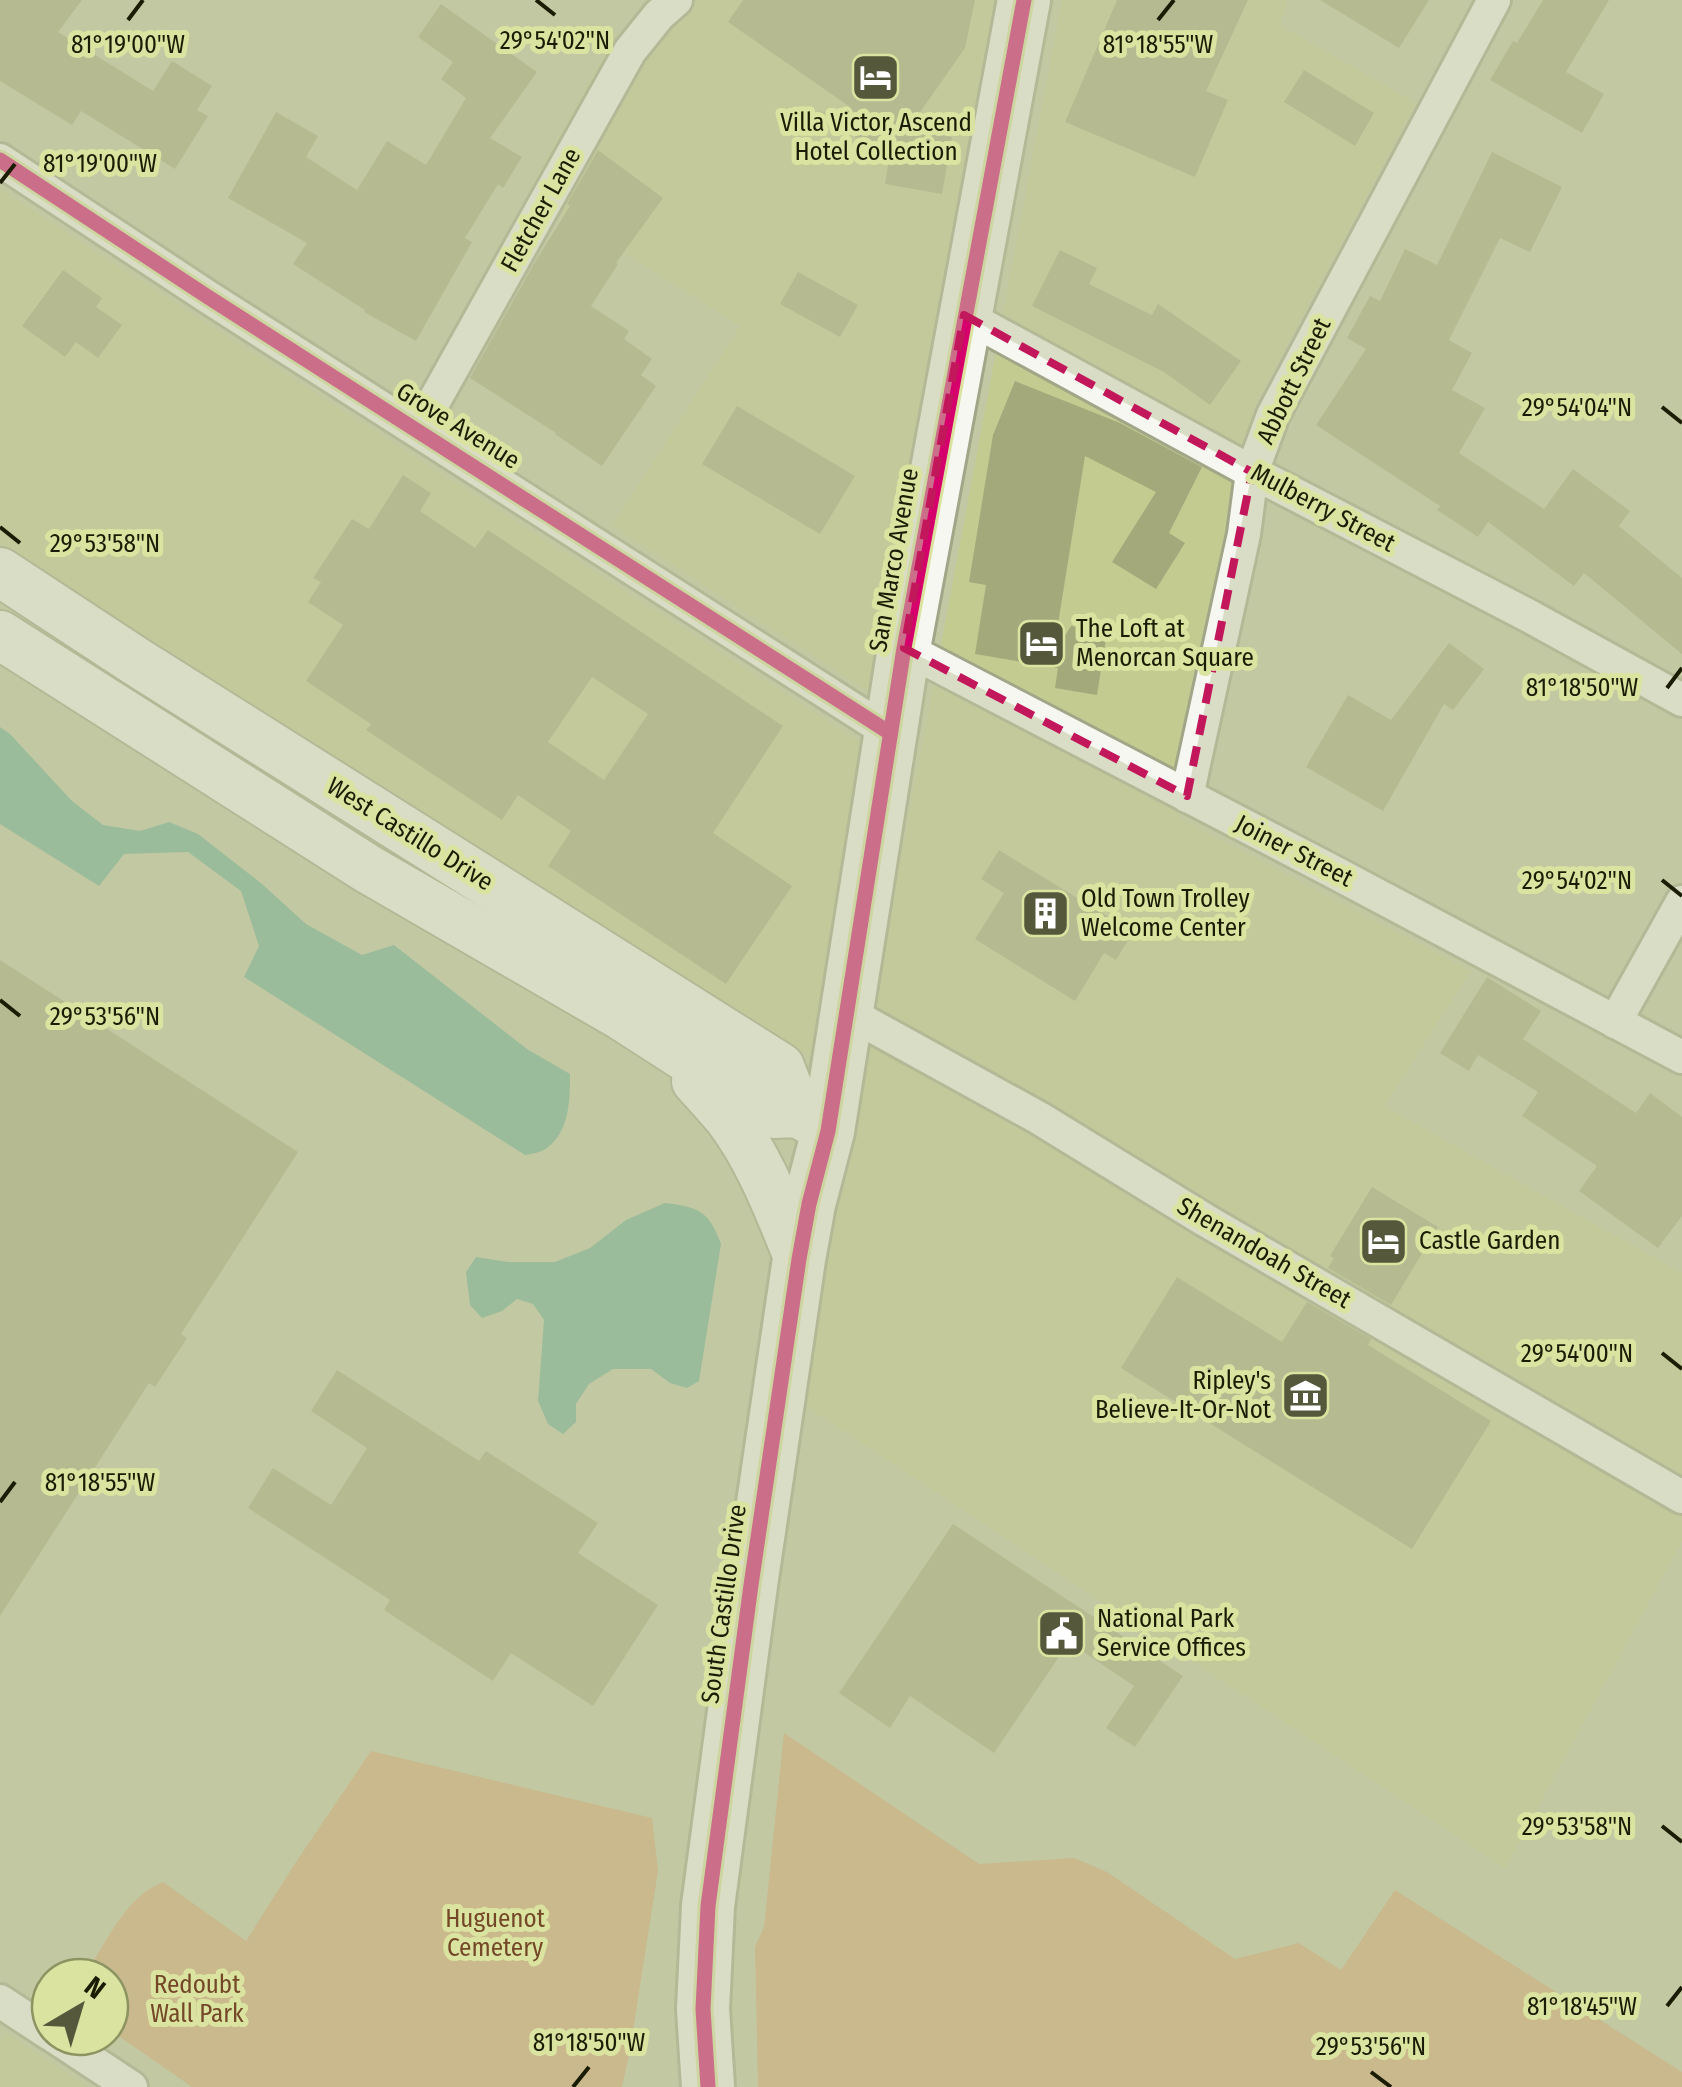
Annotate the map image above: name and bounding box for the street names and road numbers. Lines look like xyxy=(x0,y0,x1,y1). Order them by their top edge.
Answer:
street label: Fletcher Lane xyxy=(495,143,587,277)
street label: Abbott Street xyxy=(1251,312,1338,449)
street label: Grove Avenue xyxy=(391,376,525,476)
street label: Mulberry Street xyxy=(1246,457,1401,559)
street label: San Marco Avenue xyxy=(863,466,925,654)
street label: West Castillo Drive xyxy=(321,771,499,897)
street label: Joiner Street xyxy=(1230,809,1359,894)
street label: Shenandoah Street xyxy=(1172,1191,1357,1315)
street label: South Castillo Drive xyxy=(695,1503,753,1705)

